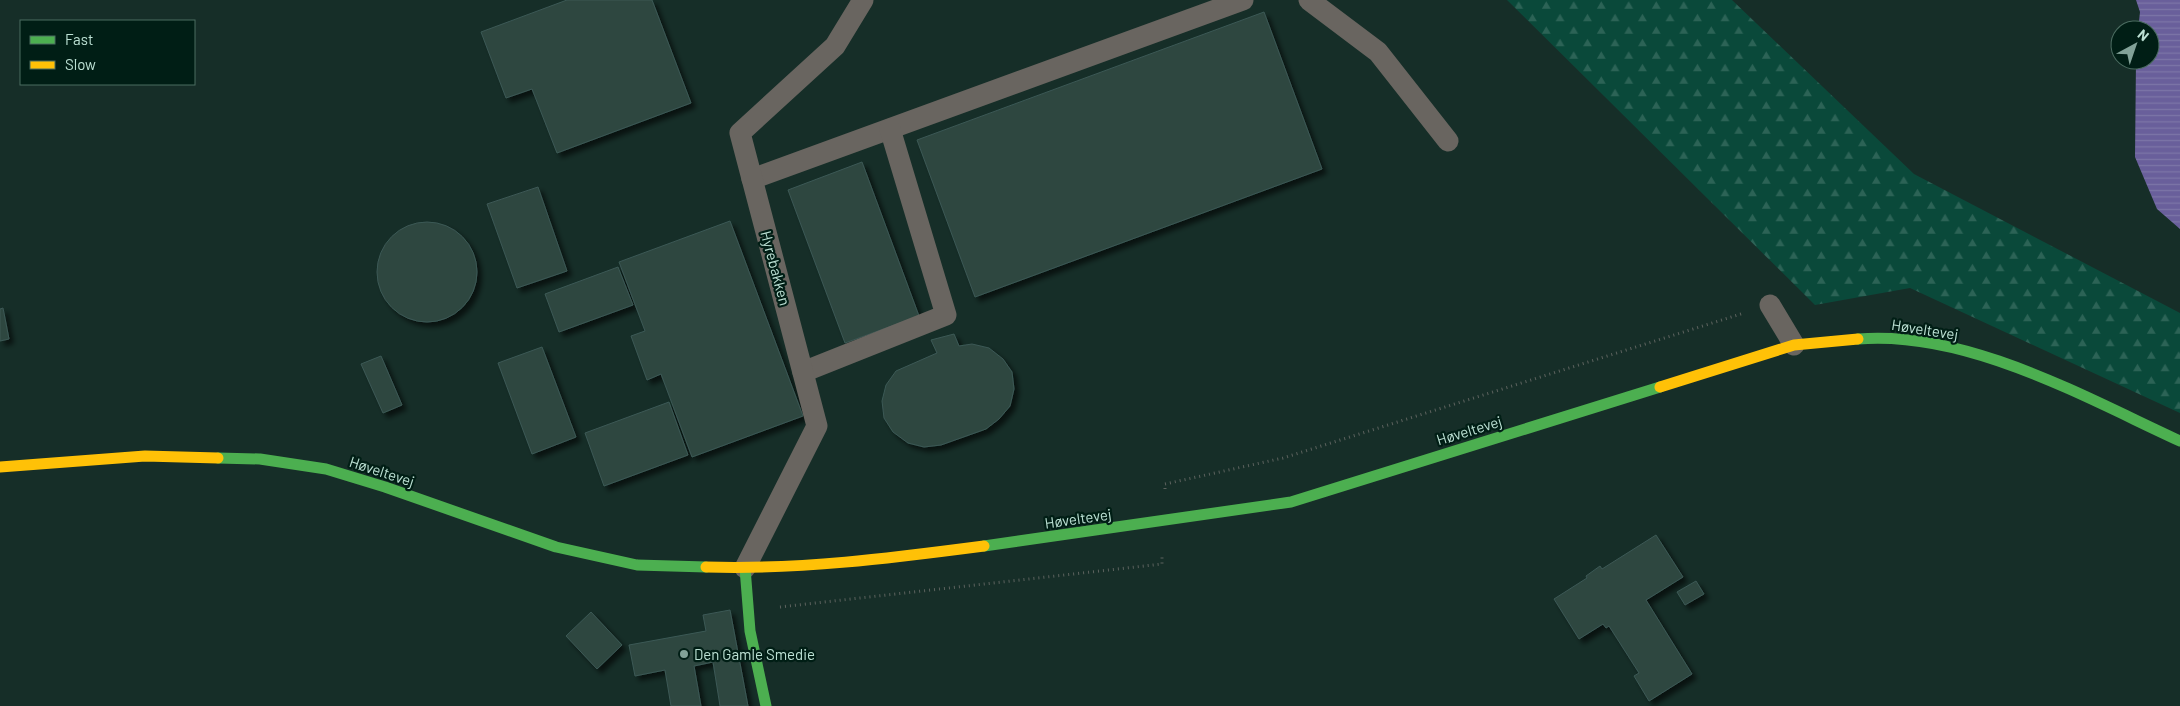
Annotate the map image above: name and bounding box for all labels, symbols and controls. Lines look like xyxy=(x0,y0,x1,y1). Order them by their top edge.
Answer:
legend xyxy=(20,20,195,85)
north arrow xyxy=(2110,20,2160,70)
text: N xyxy=(2135,25,2153,44)
text: Fast xyxy=(65,30,93,48)
text: Slow xyxy=(65,55,96,73)
street label: Hyrebakken xyxy=(757,229,795,307)
street label: Høveltevej xyxy=(1890,315,1960,343)
street label: Høveltevej xyxy=(1434,412,1504,448)
street label: Høveltevej xyxy=(347,452,417,490)
street label: Høveltevej xyxy=(1043,504,1113,532)
place label: Den Gamle Smedie xyxy=(694,645,815,663)
marker: Den Gamle Smedie xyxy=(678,648,690,660)

